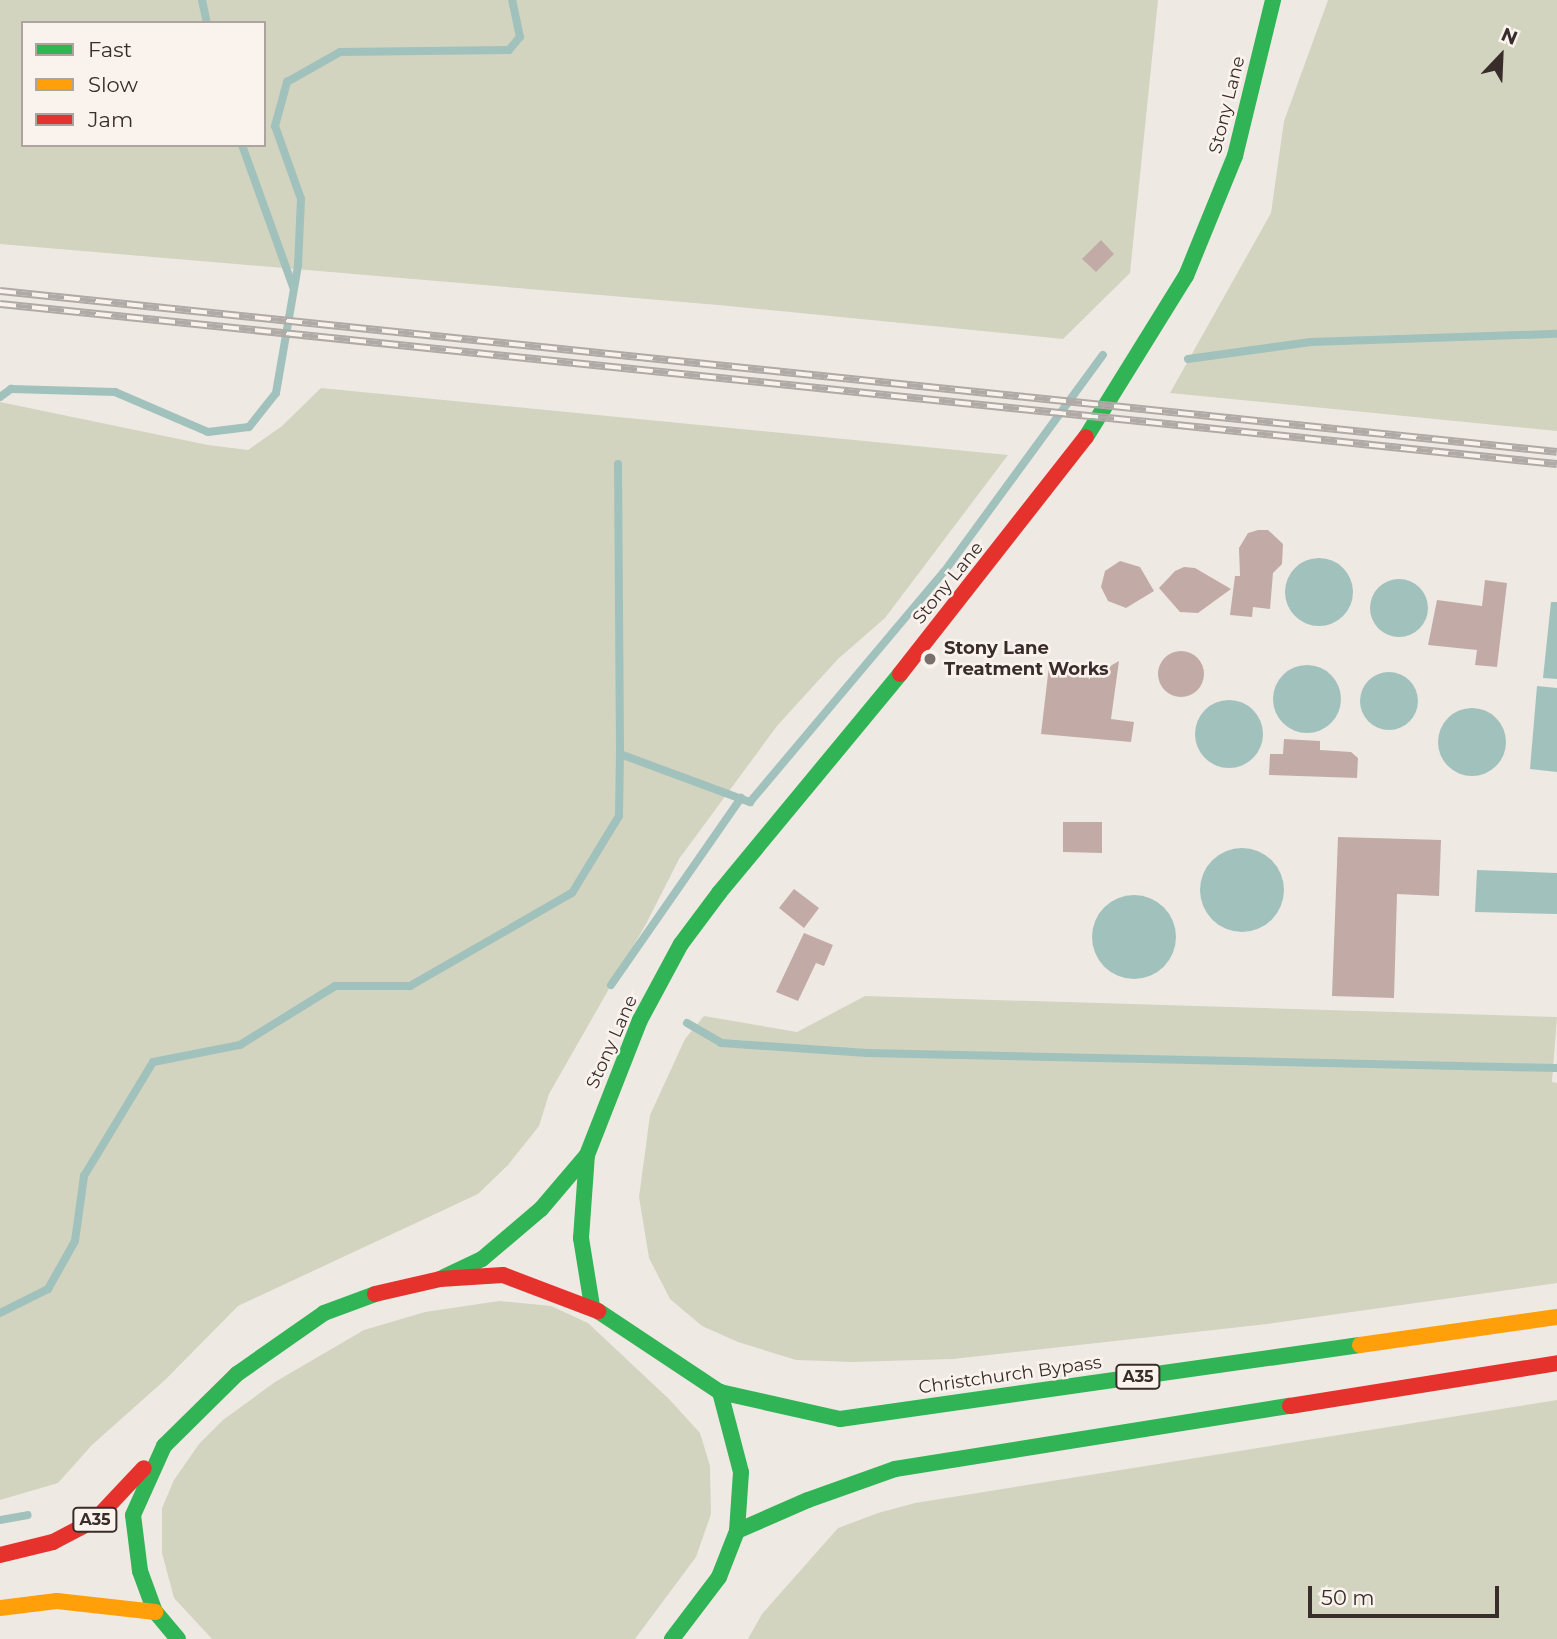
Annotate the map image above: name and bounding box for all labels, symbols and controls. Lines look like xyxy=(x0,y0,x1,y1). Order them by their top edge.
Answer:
legend xyxy=(21,21,266,147)
north arrow xyxy=(1466,21,1536,91)
text: N xyxy=(1498,23,1521,50)
text: Fast xyxy=(88,37,132,62)
street label: Stony Lane xyxy=(1204,54,1250,156)
text: Slow xyxy=(88,72,138,97)
text: Jam xyxy=(88,107,133,132)
street label: Stony Lane xyxy=(908,537,988,629)
place label: Stony Lane Treatment Works xyxy=(944,638,1109,680)
marker: Stony Lane Treatment Works xyxy=(922,651,938,667)
street label: Stony Lane xyxy=(582,992,642,1092)
street label: Christchurch Bypass xyxy=(917,1351,1103,1399)
road number: A35 xyxy=(1115,1364,1161,1390)
road number: A35 xyxy=(72,1508,118,1532)
scale bar xyxy=(1312,1572,1503,1616)
text: 50 m xyxy=(1321,1585,1375,1610)

